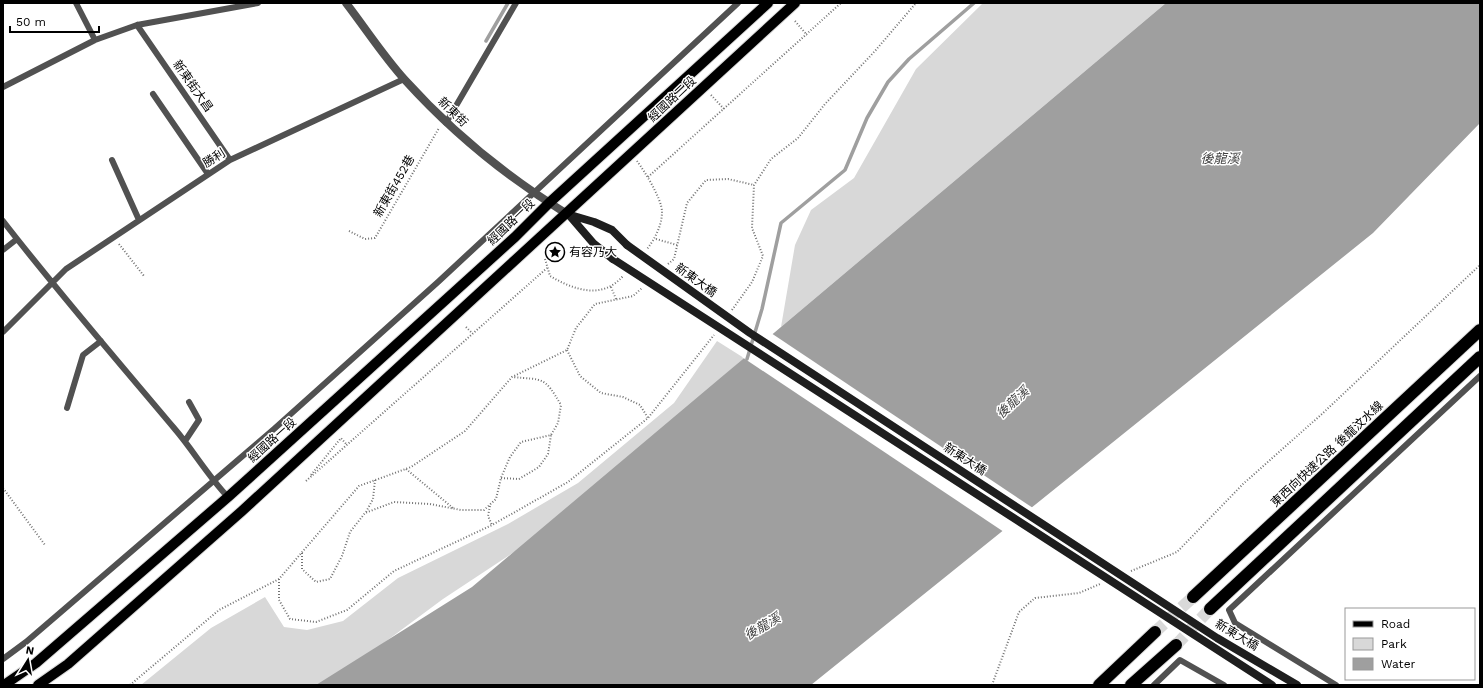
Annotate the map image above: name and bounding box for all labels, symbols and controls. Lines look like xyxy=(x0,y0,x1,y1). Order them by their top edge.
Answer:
scale bar xyxy=(10,8,99,34)
text: 50 m xyxy=(16,15,46,29)
street label: 新東街大昌 xyxy=(170,57,216,115)
street label: 經國路二段 xyxy=(645,73,699,125)
street label: 新東街 xyxy=(435,94,471,130)
street label: 勝利 xyxy=(200,146,228,170)
water label: 後龍溪 xyxy=(1200,151,1241,166)
street label: 新東街452巷 xyxy=(371,152,417,220)
street label: 經國路一段 xyxy=(485,196,537,248)
place icon: 有容乃大 xyxy=(544,241,566,263)
place label: 有容乃大 xyxy=(569,245,617,259)
street label: 新東大橋 xyxy=(672,260,720,300)
water label: 後龍溪 xyxy=(993,382,1033,421)
street label: 東西向快速公路 後龍汶水線 xyxy=(1268,398,1386,510)
street label: 經國路一段 xyxy=(245,415,299,465)
street label: 新東大橋 xyxy=(941,440,989,478)
legend xyxy=(1345,608,1475,680)
water label: 後龍溪 xyxy=(742,609,785,643)
street label: 新東大橋 xyxy=(1213,617,1261,653)
text: Road xyxy=(1381,617,1410,631)
text: Park xyxy=(1381,637,1407,651)
north arrow xyxy=(8,640,48,680)
text: N xyxy=(25,644,35,658)
text: Water xyxy=(1381,657,1416,671)

